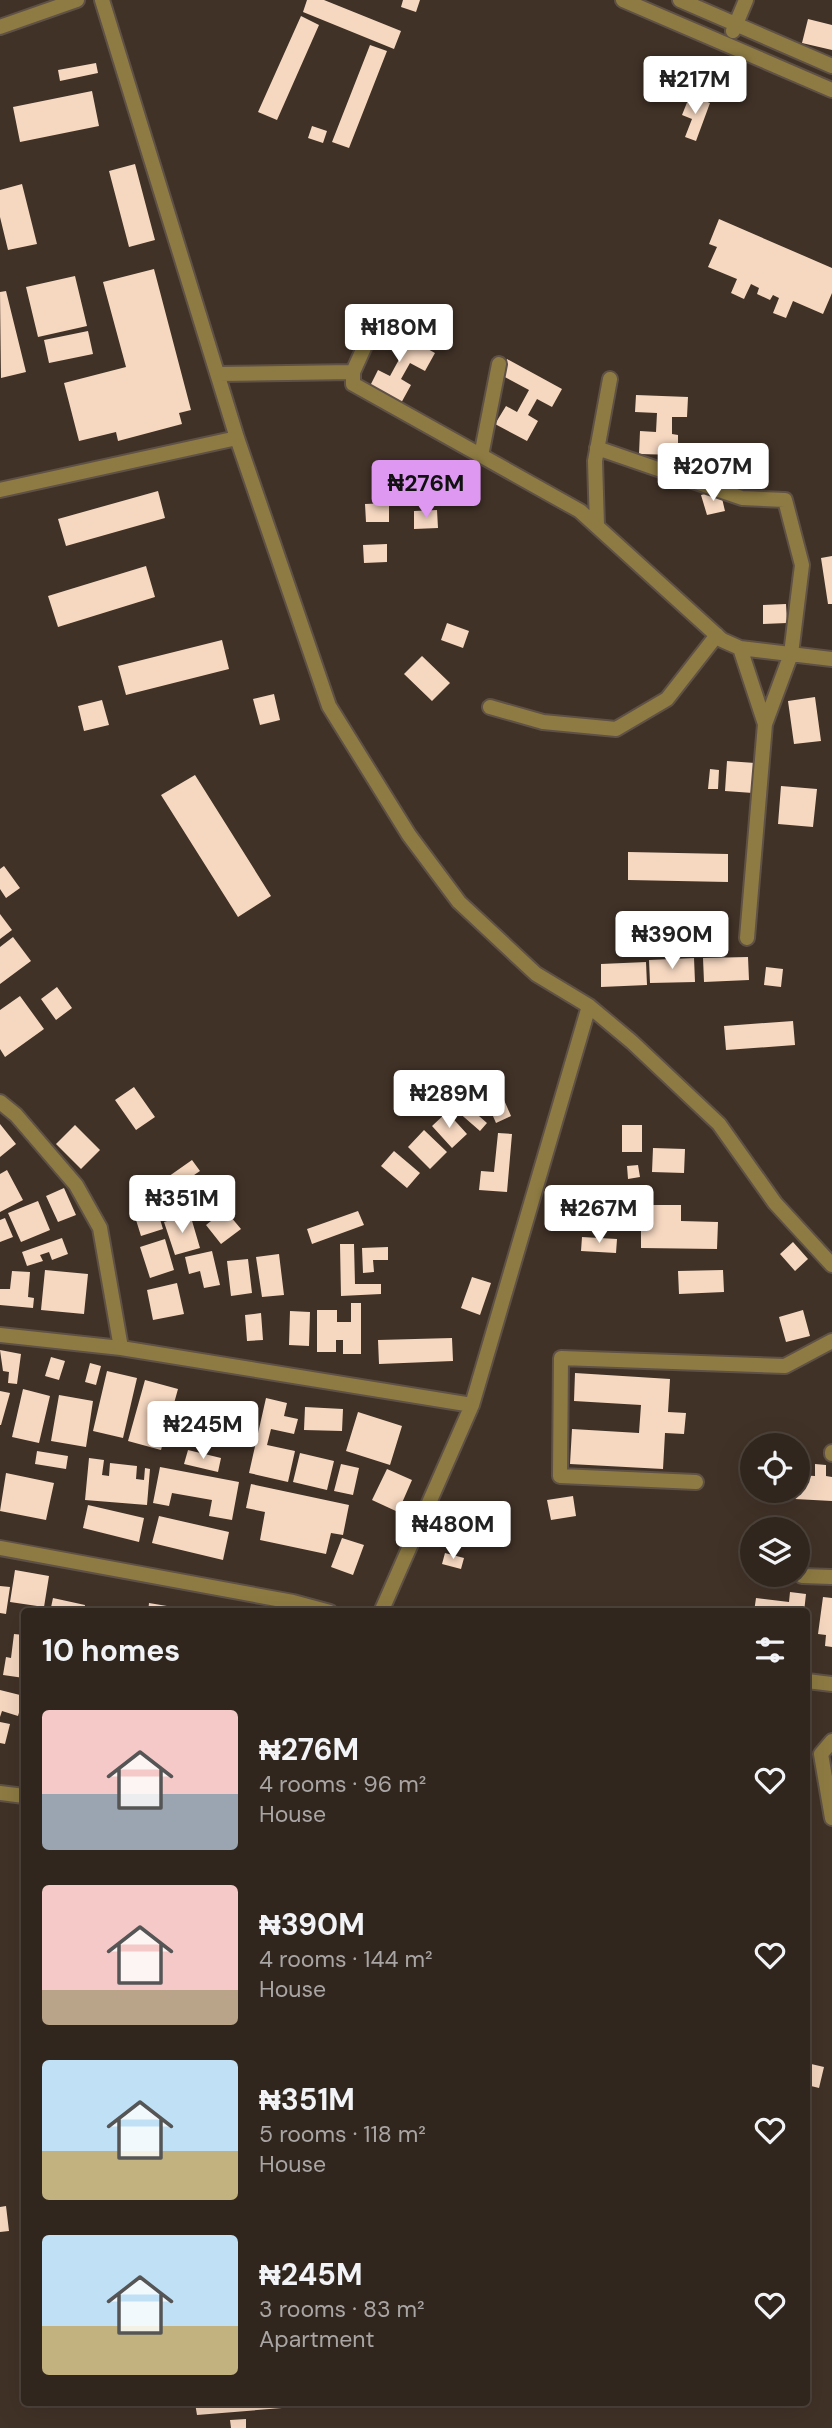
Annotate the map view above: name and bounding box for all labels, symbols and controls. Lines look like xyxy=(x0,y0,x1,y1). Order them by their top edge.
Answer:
pin: ₦217M xyxy=(646,57,744,116)
text: ₦217M xyxy=(660,64,730,94)
pin: ₦180M xyxy=(350,304,448,364)
text: ₦180M xyxy=(361,312,437,342)
pin: ₦207M xyxy=(664,444,762,503)
text: ₦207M xyxy=(674,451,752,481)
pin: ₦276M xyxy=(377,461,475,520)
text: ₦276M xyxy=(388,468,464,498)
pin: ₦390M xyxy=(623,912,721,971)
text: ₦390M xyxy=(631,919,713,949)
pin: ₦289M xyxy=(400,1070,498,1130)
text: ₦289M xyxy=(410,1078,488,1108)
pin: ₦351M xyxy=(133,1176,231,1235)
text: ₦351M xyxy=(145,1183,219,1213)
pin: ₦267M xyxy=(550,1186,648,1245)
text: ₦267M xyxy=(561,1193,637,1223)
pin: ₦245M xyxy=(154,1402,252,1461)
text: ₦245M xyxy=(163,1409,243,1439)
map controls xyxy=(740,1433,810,1587)
button: locate xyxy=(740,1433,810,1503)
pin: ₦480M xyxy=(404,1502,502,1561)
text: ₦480M xyxy=(412,1509,494,1539)
button: layers xyxy=(740,1517,810,1587)
text: 10 homes xyxy=(42,1631,180,1670)
icon: filters xyxy=(751,1631,789,1669)
text: ₦276M xyxy=(259,1730,359,1769)
icon: home xyxy=(98,1738,182,1822)
icon: heart xyxy=(751,1761,789,1799)
text: 4 rooms · 96 m² xyxy=(259,1769,426,1799)
text: House xyxy=(259,1799,326,1829)
text: ₦390M xyxy=(259,1905,365,1944)
icon: home xyxy=(98,1913,182,1997)
icon: heart xyxy=(751,1936,789,1974)
text: 4 rooms · 144 m² xyxy=(259,1944,433,1974)
text: House xyxy=(259,1974,326,2004)
text: ₦351M xyxy=(259,2080,355,2119)
icon: home xyxy=(98,2088,182,2172)
icon: heart xyxy=(751,2111,789,2149)
text: 5 rooms · 118 m² xyxy=(259,2119,426,2149)
text: House xyxy=(259,2149,326,2179)
text: ₦245M xyxy=(259,2255,363,2294)
icon: home xyxy=(98,2263,182,2347)
icon: heart xyxy=(751,2286,789,2324)
text: 3 rooms · 83 m² xyxy=(259,2294,425,2324)
text: Apartment xyxy=(259,2324,374,2354)

